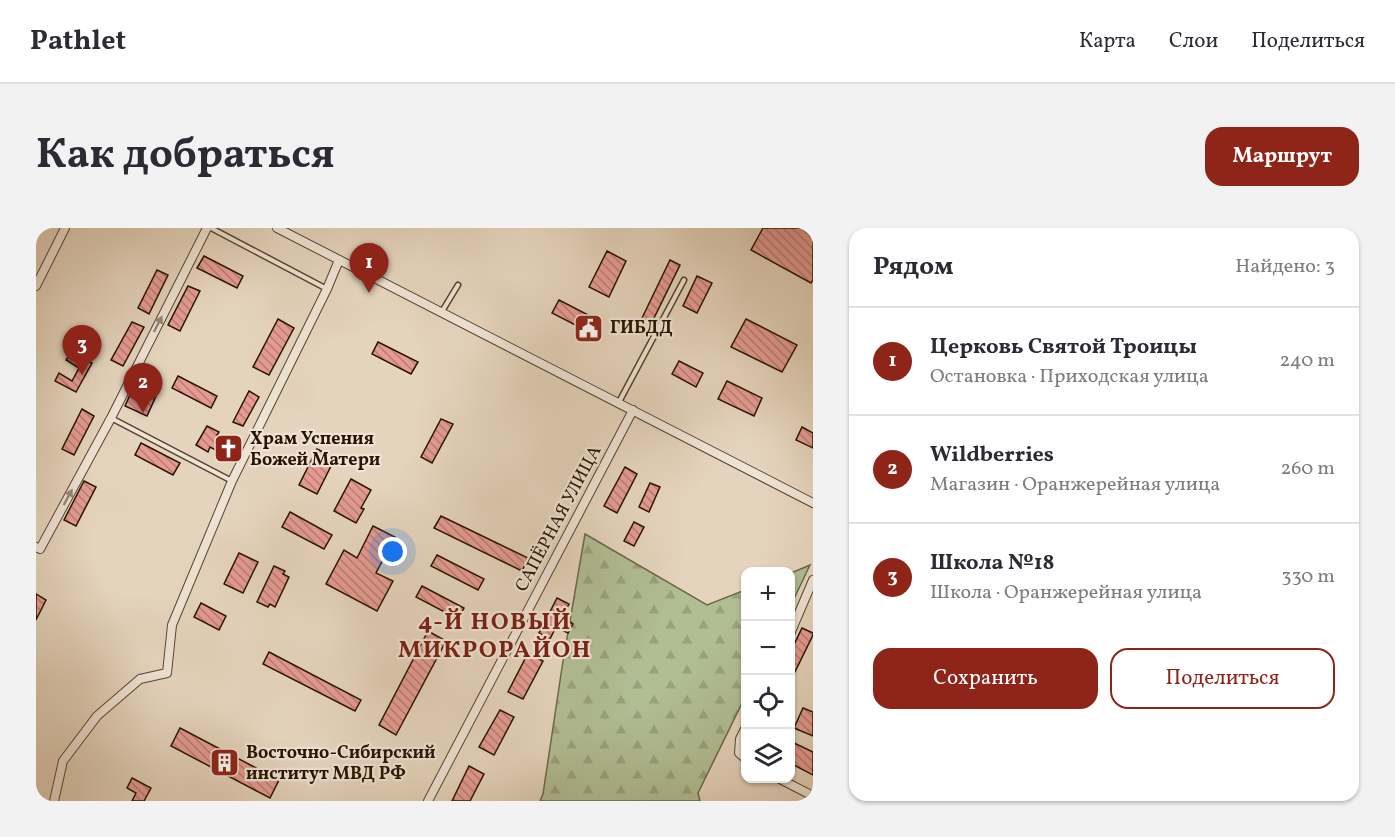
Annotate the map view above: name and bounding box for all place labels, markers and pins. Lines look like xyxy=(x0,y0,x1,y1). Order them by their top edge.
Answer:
pin: 1 xyxy=(350,244,388,293)
public building icon: ГИБДД xyxy=(573,312,605,344)
place label: ГИБДД xyxy=(610,316,673,341)
pin: 3 xyxy=(62,326,102,375)
pin: 2 xyxy=(124,364,162,413)
place label: Храм Успения Божей Матери xyxy=(250,427,380,473)
church icon: Храм Успения Божей Матери xyxy=(213,433,245,465)
place label: Восточно-Сибирский институт МВД РФ xyxy=(246,741,436,787)
building icon: Восточно-Сибирский институт МВД РФ xyxy=(209,747,241,779)

